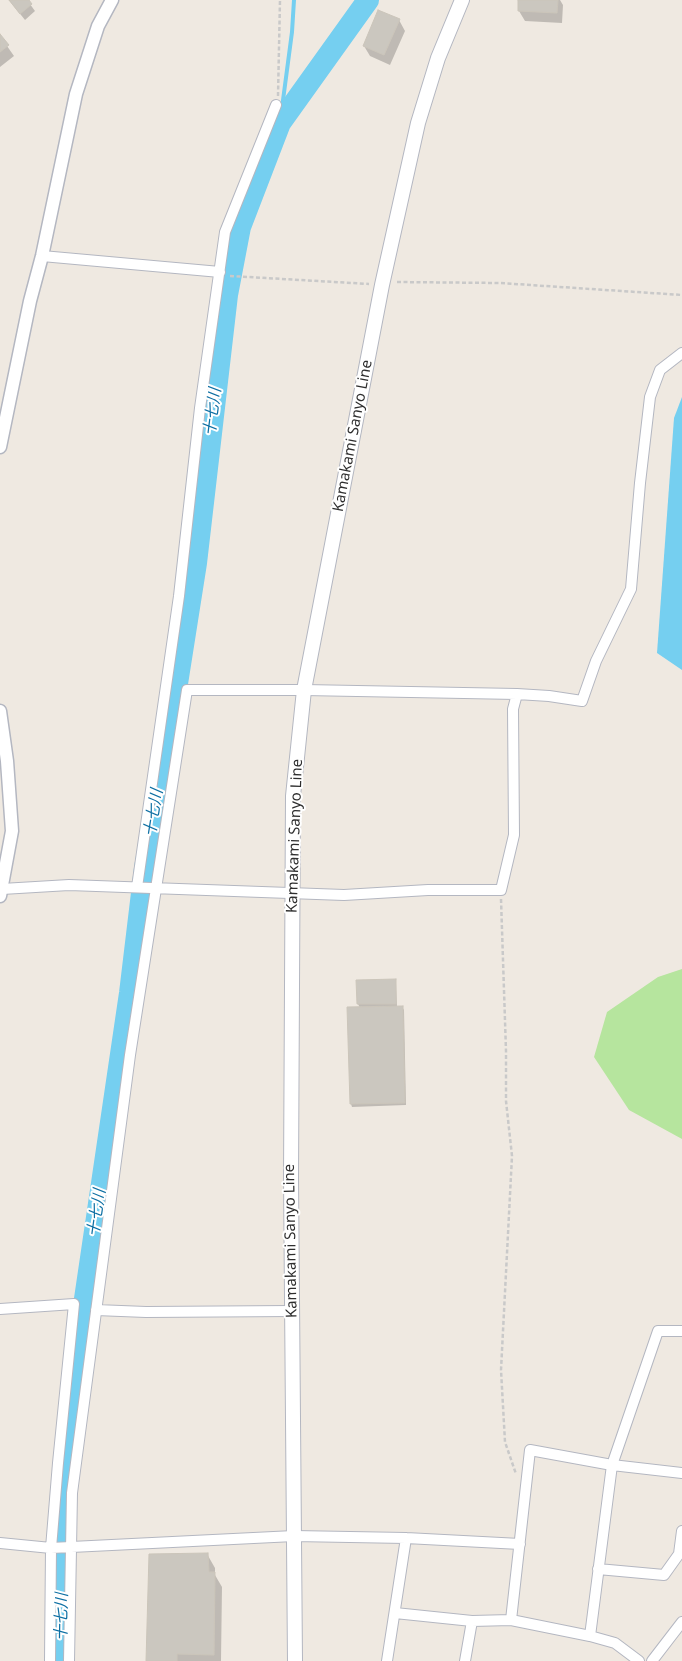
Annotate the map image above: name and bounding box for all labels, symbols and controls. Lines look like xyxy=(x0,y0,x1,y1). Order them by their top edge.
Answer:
street label: Kamakami Sanyo Line xyxy=(329,359,377,513)
water label: 十七川 xyxy=(201,387,225,437)
street label: Kamakami Sanyo Line xyxy=(283,759,307,913)
water label: 十七川 xyxy=(141,788,167,838)
street label: Kamakami Sanyo Line xyxy=(281,1164,301,1318)
water label: 十七川 xyxy=(84,1188,110,1238)
water label: 十七川 xyxy=(52,1593,72,1641)

